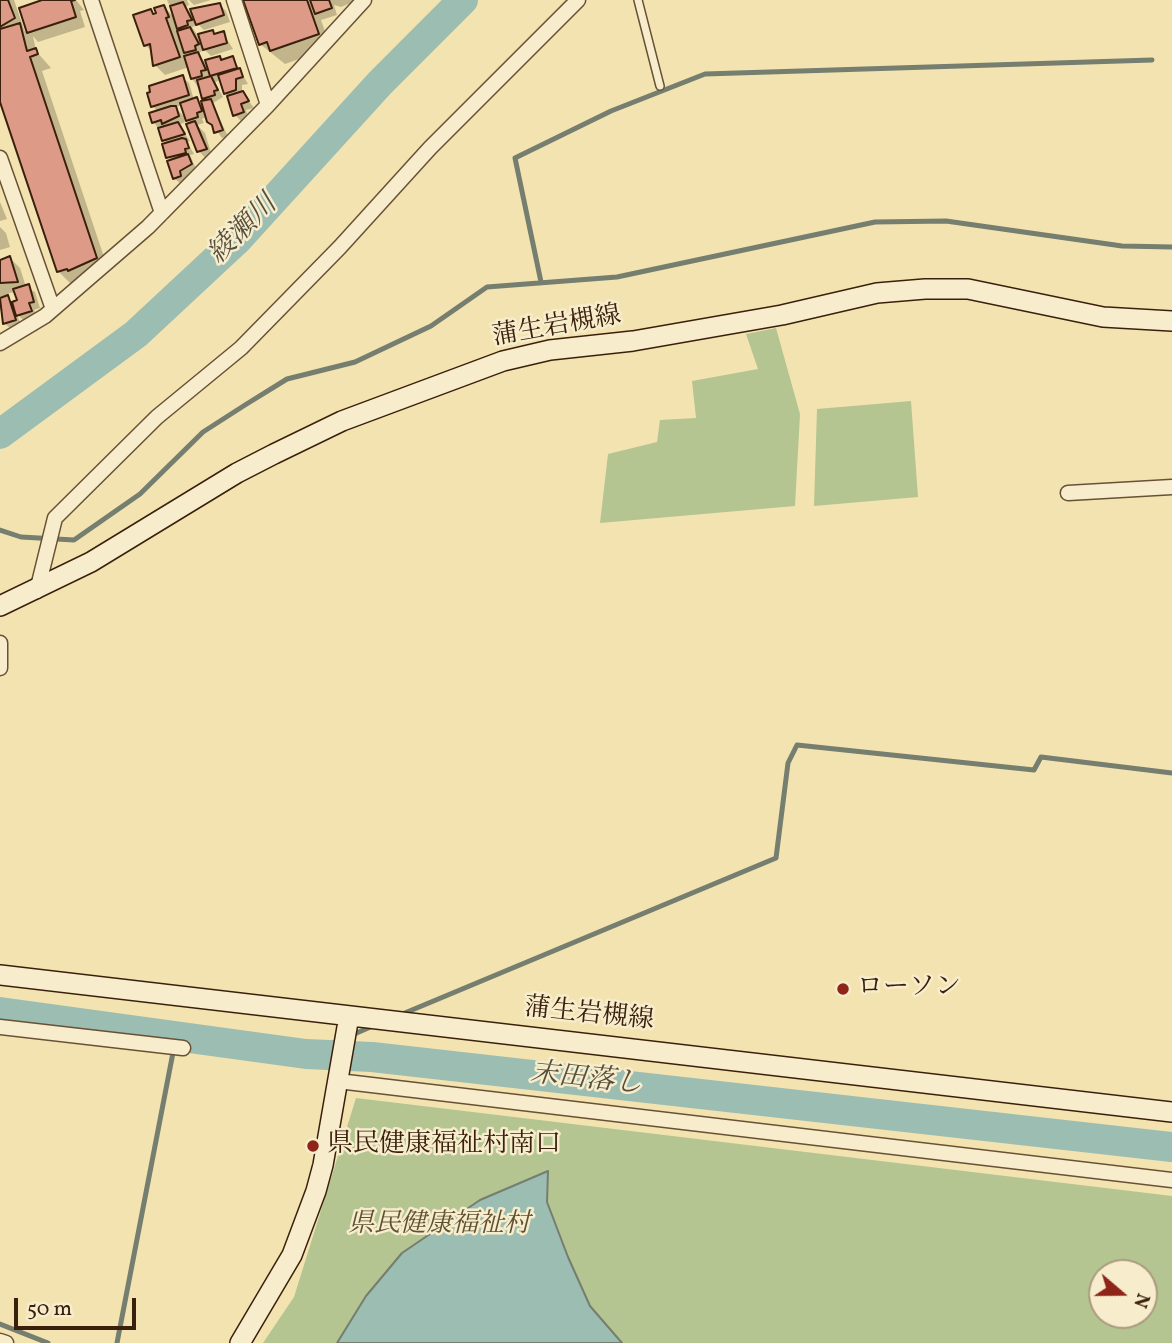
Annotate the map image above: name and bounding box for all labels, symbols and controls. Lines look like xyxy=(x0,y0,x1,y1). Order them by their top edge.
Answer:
water label: 綾瀬川 xyxy=(202,189,286,273)
street label: 蒲生岩槻線 xyxy=(490,301,624,355)
place label: ローソン xyxy=(857,973,961,1005)
marker: ローソン xyxy=(835,981,851,997)
street label: 蒲生岩槻線 xyxy=(523,994,655,1038)
water label: 末田落し xyxy=(529,1058,643,1104)
place label: 県民健康福祉村南口 xyxy=(327,1130,561,1162)
marker: 県民健康福祉村南口 xyxy=(305,1138,321,1154)
park label: 県民健康福祉村 xyxy=(348,1210,530,1242)
north arrow xyxy=(1088,1259,1158,1329)
scale bar xyxy=(18,1284,140,1328)
text: N xyxy=(1126,1290,1155,1311)
text: 50 m xyxy=(27,1295,72,1324)

